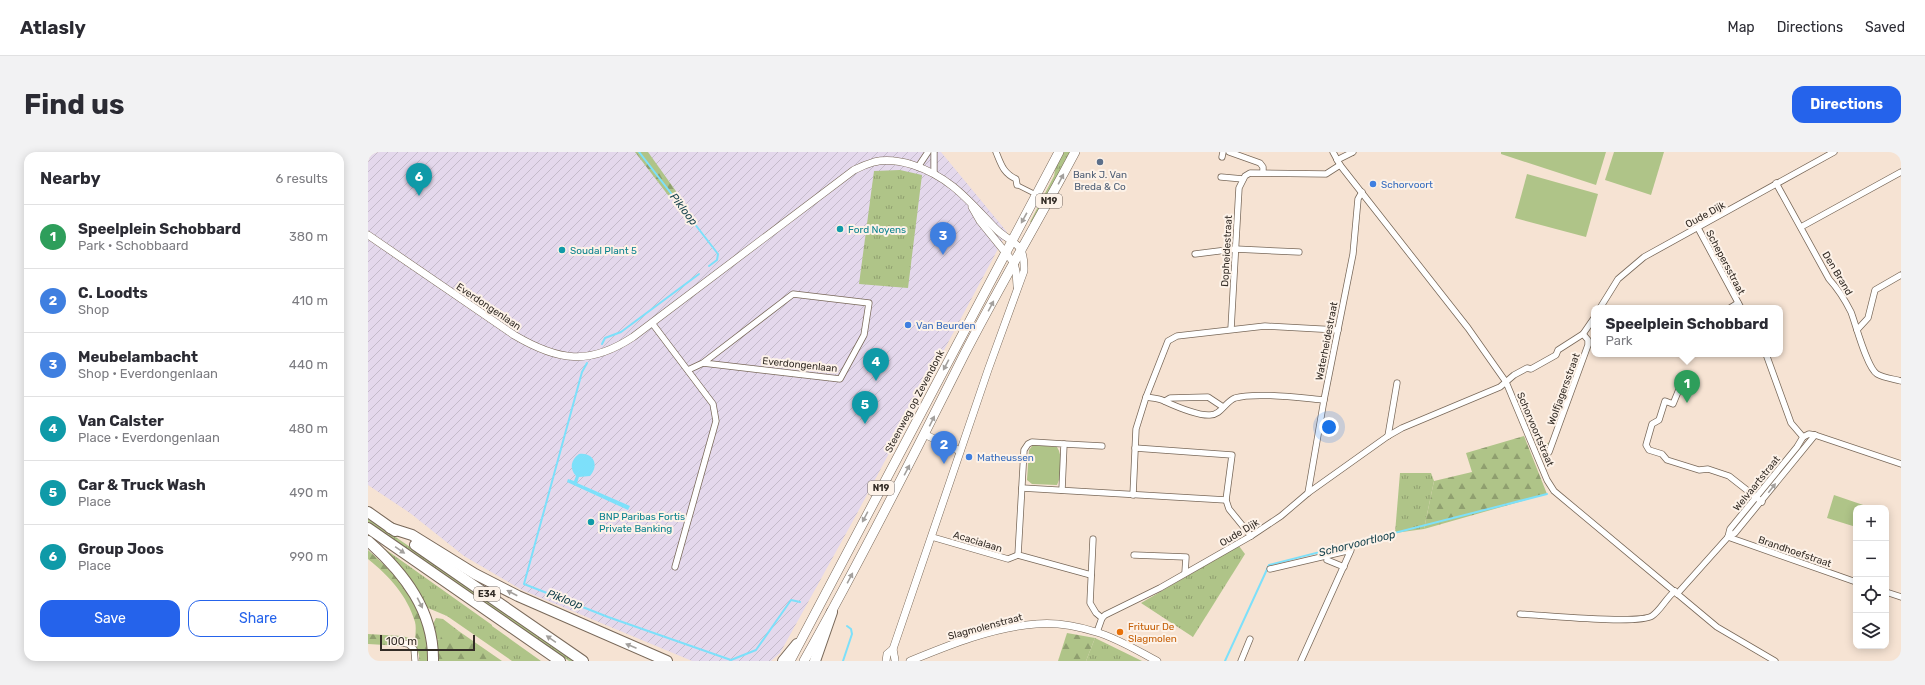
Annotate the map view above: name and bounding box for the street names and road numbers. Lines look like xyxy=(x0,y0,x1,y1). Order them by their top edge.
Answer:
road number: N19 xyxy=(1036,194,1062,208)
street label: Oude Dijk xyxy=(1683,199,1728,231)
street label: Dopheidestraat xyxy=(1219,215,1235,287)
street label: Schepersstraat xyxy=(1703,228,1747,297)
street label: Den Brand xyxy=(1819,249,1855,298)
street label: Everdongenlaan xyxy=(454,281,523,333)
street label: Waterheidestraat xyxy=(1313,301,1341,382)
street label: Steenweg op Zevendonk xyxy=(883,347,947,455)
street label: Wolfjagersstraat xyxy=(1545,352,1583,427)
street label: Everdongenlaan xyxy=(762,355,838,375)
street label: Schorvoortstraat xyxy=(1514,390,1556,468)
street label: Welvaartstraat xyxy=(1731,454,1783,514)
road number: N19 xyxy=(868,481,894,495)
street label: Oude Dijk xyxy=(1218,516,1262,549)
street label: Acacialaan xyxy=(952,529,1004,555)
street label: Brandhoefstraat xyxy=(1756,534,1833,570)
road number: E34 xyxy=(474,587,500,601)
street label: Slagmolenstraat xyxy=(947,611,1024,643)

